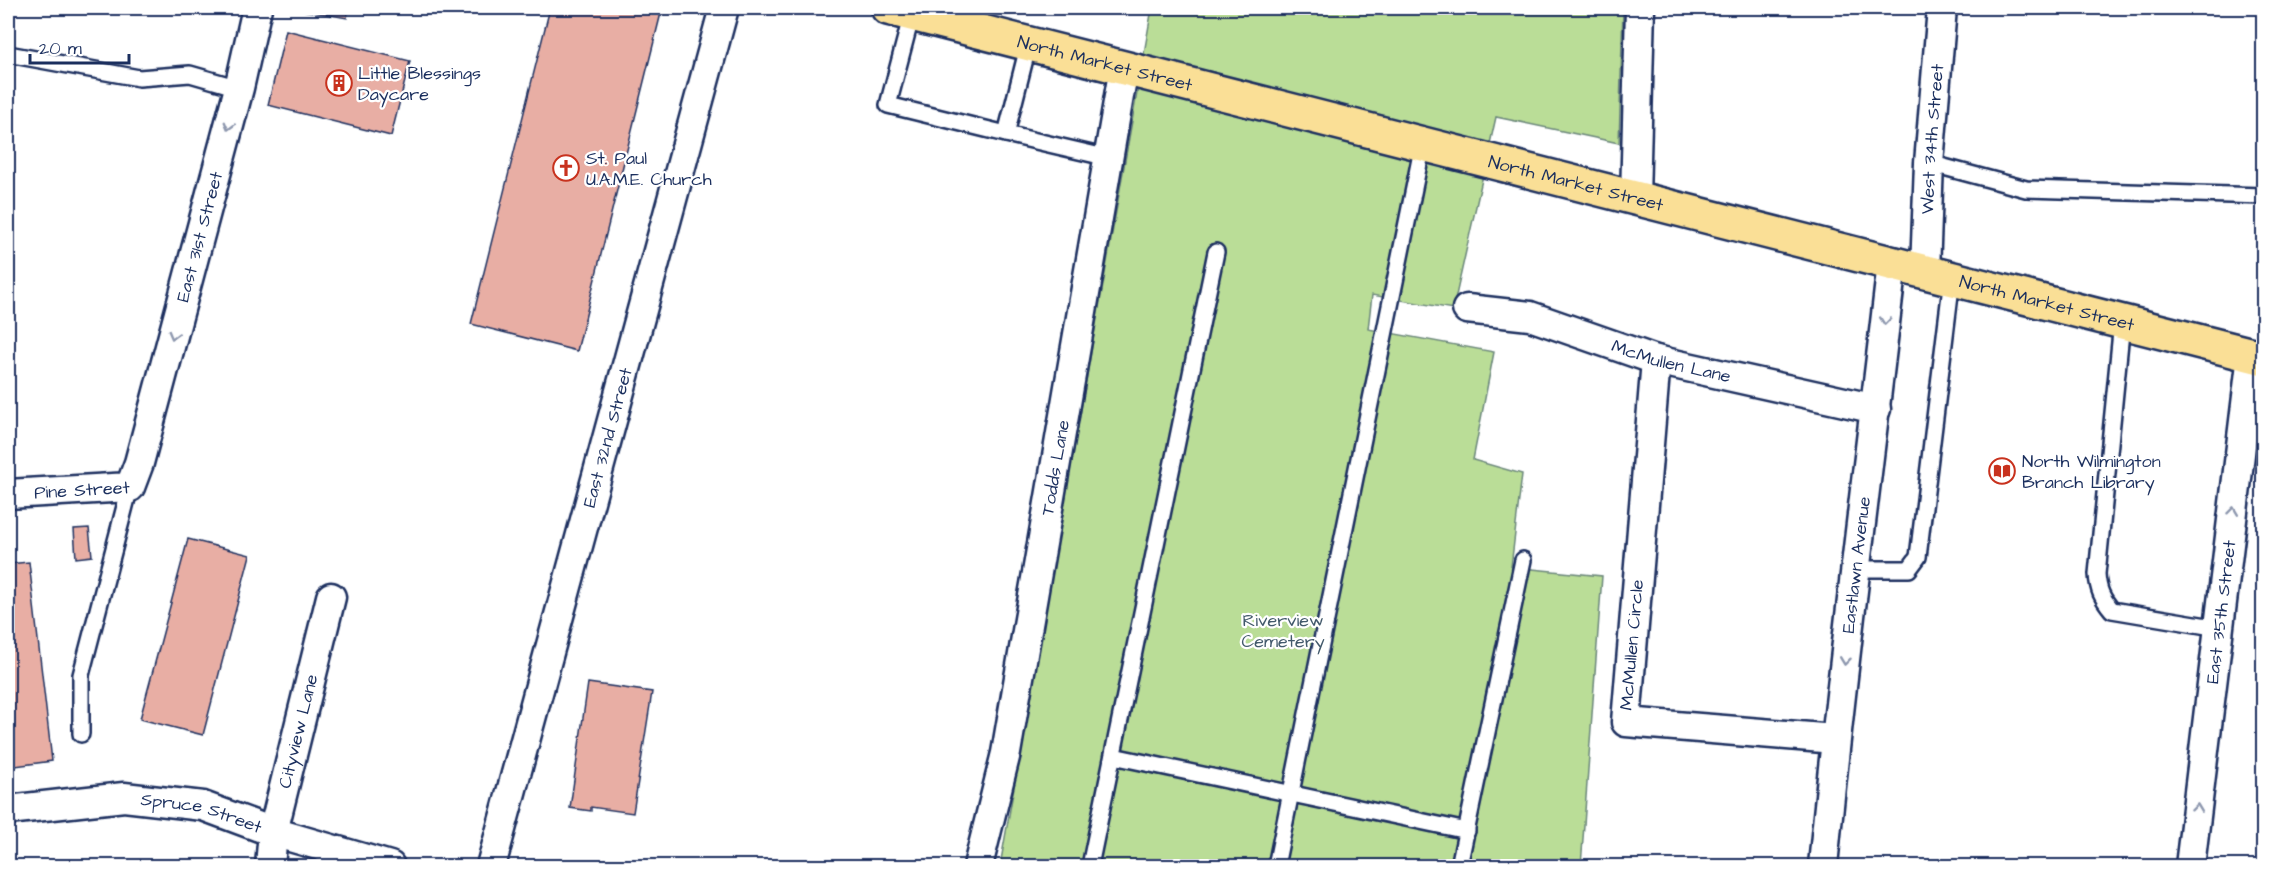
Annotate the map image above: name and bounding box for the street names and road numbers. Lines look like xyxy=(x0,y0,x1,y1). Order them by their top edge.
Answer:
street label: North Market Street xyxy=(1015,29,1196,98)
street label: West 34th Street xyxy=(1915,62,1950,215)
street label: North Market Street xyxy=(1486,149,1667,217)
street label: East 31st Street xyxy=(170,168,229,305)
street label: North Market Street xyxy=(1957,269,2138,337)
street label: McMullen Lane xyxy=(1608,333,1733,389)
street label: East 32nd Street xyxy=(576,364,638,510)
street label: Todds Lane xyxy=(1035,418,1076,517)
street label: Pine Street xyxy=(33,474,131,505)
street label: Eastlawn Avenue xyxy=(1835,495,1877,635)
street label: East 35th Street xyxy=(2200,538,2242,685)
street label: McMullen Circle xyxy=(1614,578,1650,711)
street label: Cityview Lane xyxy=(272,671,324,791)
street label: Spruce Street xyxy=(139,787,266,840)

